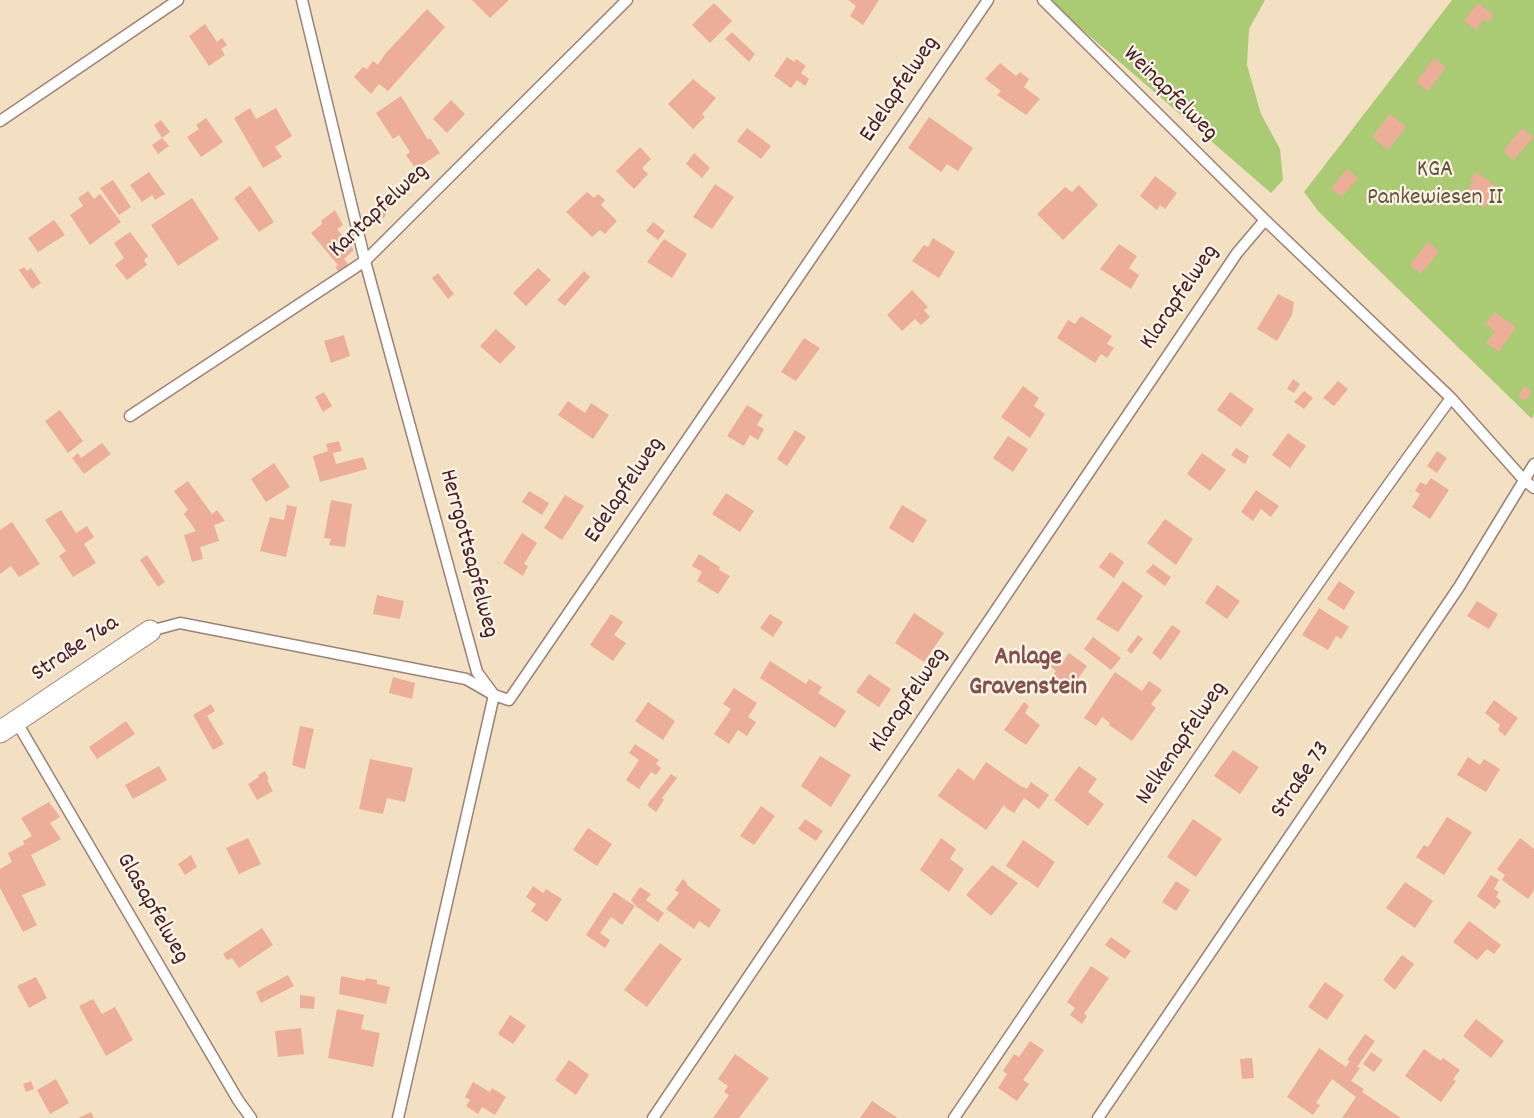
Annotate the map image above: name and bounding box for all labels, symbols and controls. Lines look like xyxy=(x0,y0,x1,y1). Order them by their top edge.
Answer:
street label: Edelapfelweg xyxy=(855,31,947,149)
street label: Weinapfelweg xyxy=(1115,41,1223,149)
park label: KGA Pankewiesen II xyxy=(1367,158,1503,214)
street label: Kantapfelweg xyxy=(324,159,436,265)
street label: Klarapfelweg xyxy=(1135,240,1227,356)
street label: Edelapfelweg xyxy=(580,432,672,550)
street label: Herrgottsapfelweg xyxy=(431,467,503,641)
street label: Straße 76a xyxy=(27,610,125,690)
street label: Klarapfelweg xyxy=(864,643,956,759)
district label: Anlage Gravenstein xyxy=(969,643,1087,704)
street label: Nelkenapfelweg xyxy=(1131,677,1235,811)
street label: Straße 73 xyxy=(1266,737,1338,825)
street label: Glasapfelweg xyxy=(108,849,194,969)

